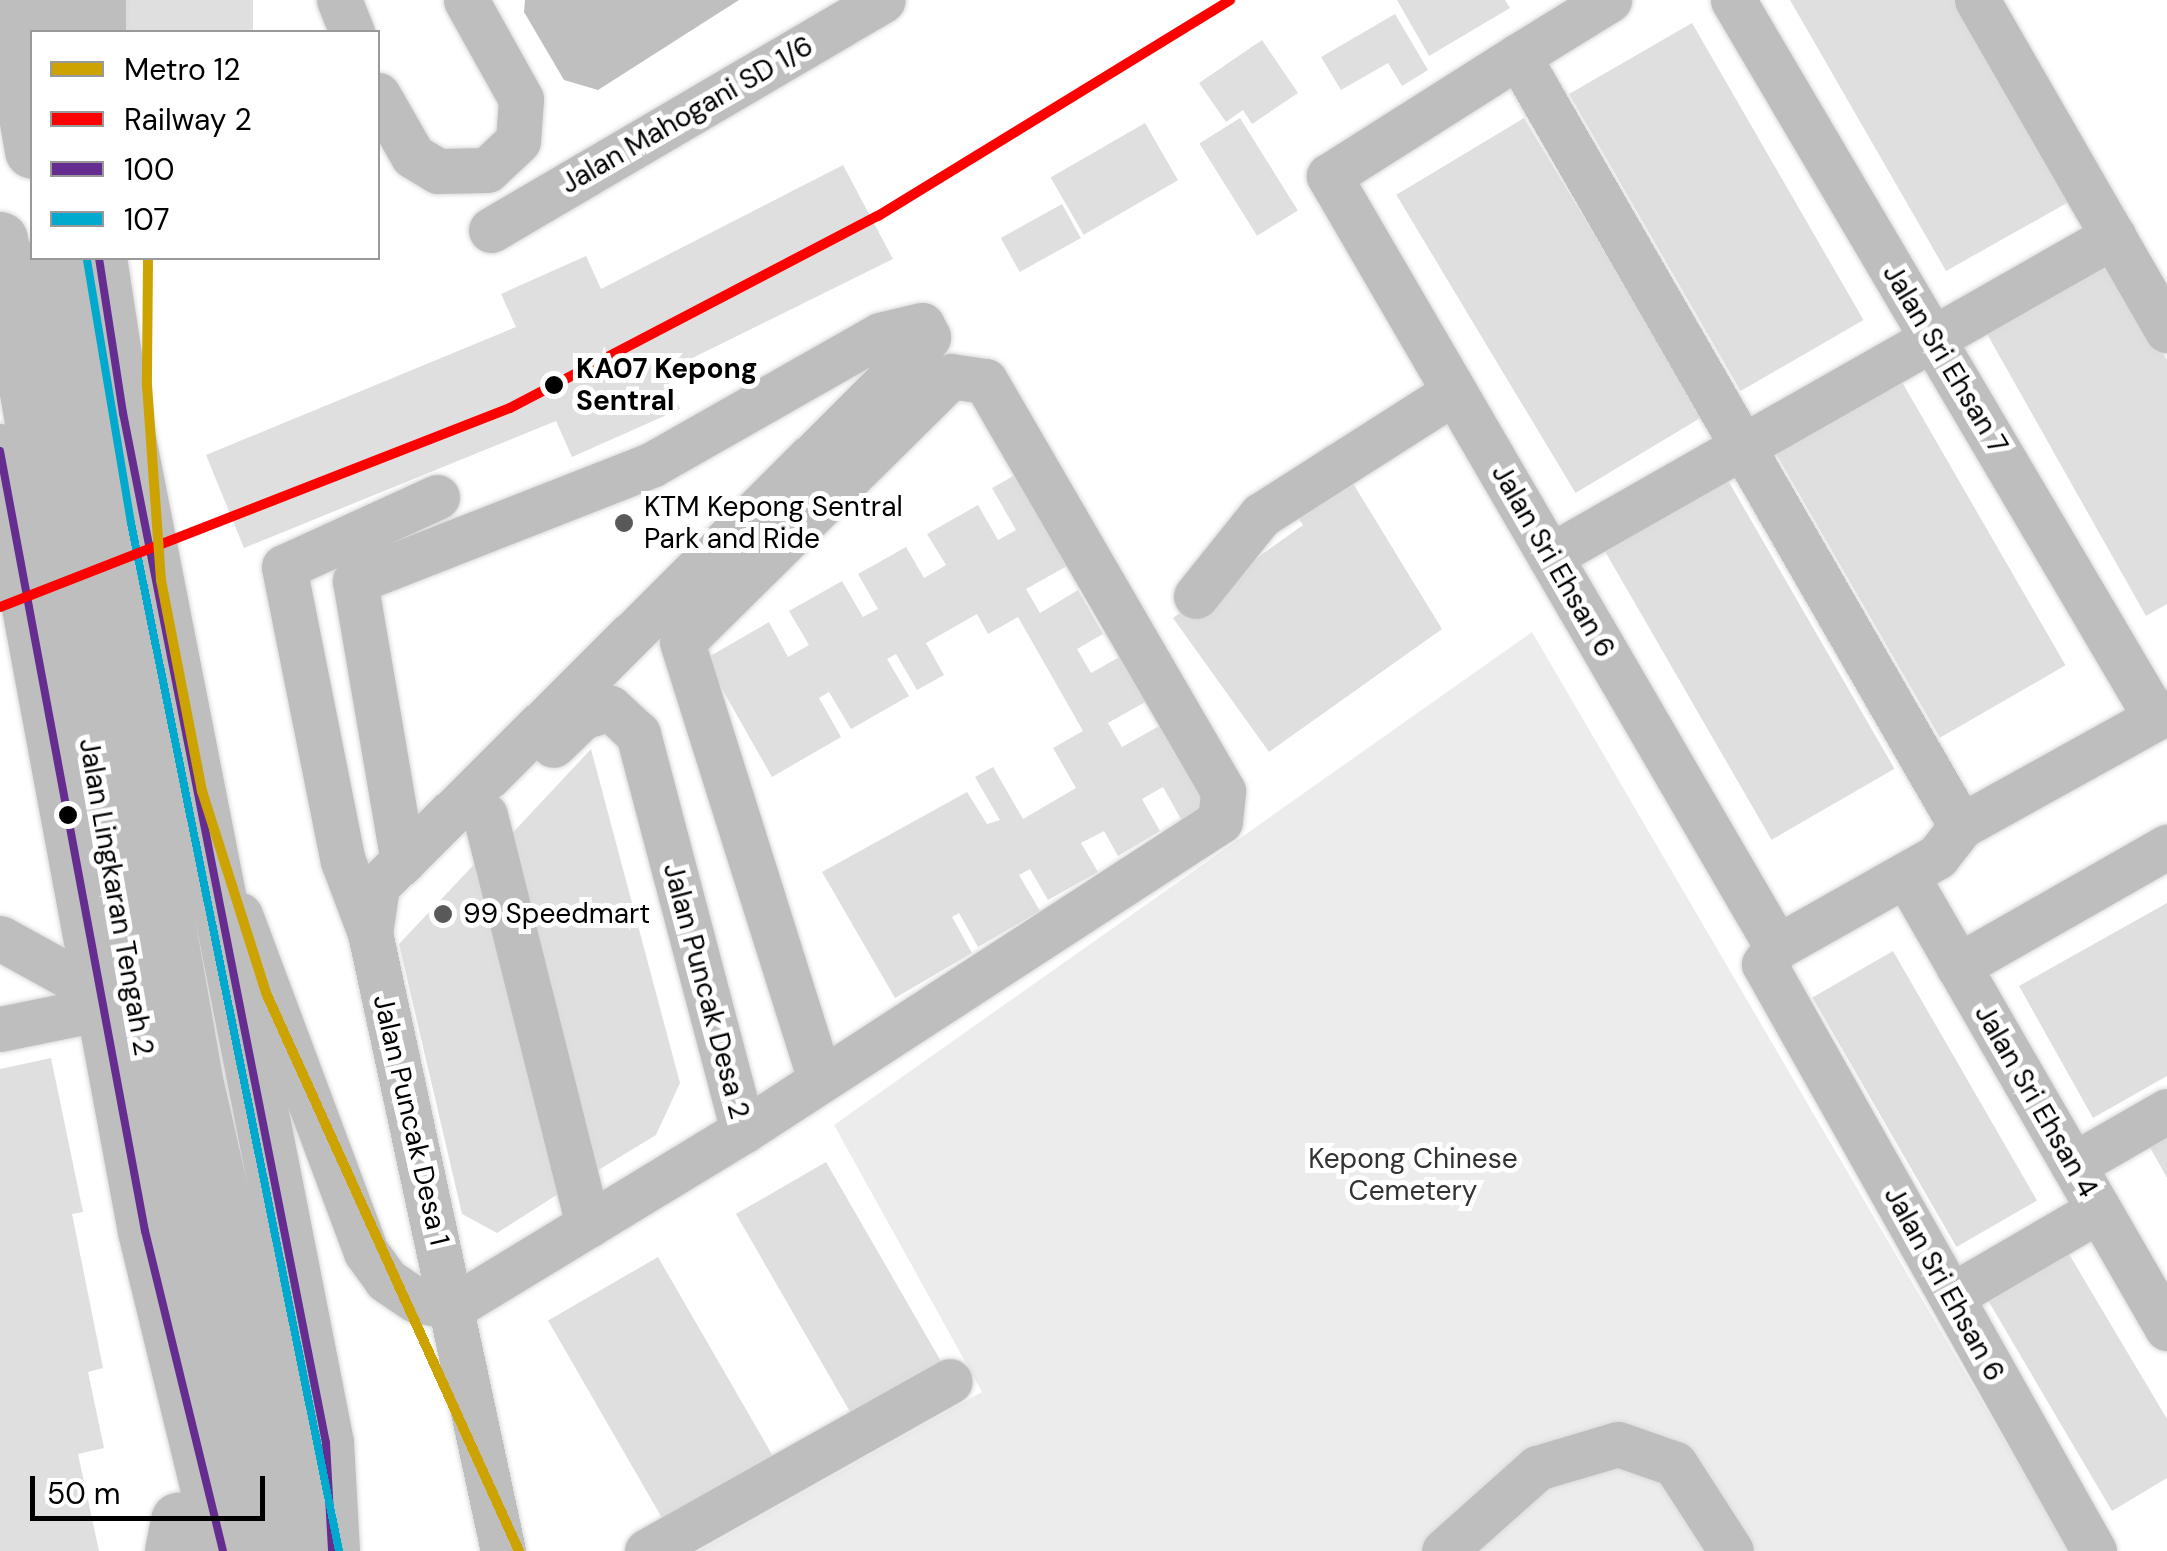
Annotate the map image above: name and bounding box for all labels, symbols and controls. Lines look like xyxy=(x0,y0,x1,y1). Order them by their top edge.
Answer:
street label: Jalan Mahogani SD 1/6 xyxy=(555,29,819,201)
legend xyxy=(30,30,380,260)
text: Metro 12 xyxy=(124,50,240,89)
text: Railway 2 xyxy=(124,100,252,139)
text: 100 xyxy=(124,150,174,189)
text: 107 xyxy=(124,200,169,239)
street label: Jalan Sri Ehsan 7 xyxy=(1875,258,2015,460)
place label: KA07 Kepong Sentral xyxy=(576,352,758,418)
marker: KA07 Kepong Sentral xyxy=(541,372,567,398)
street label: Jalan Sri Ehsan 6 xyxy=(1484,458,1622,664)
place label: KTM Kepong Sentral Park and Ride xyxy=(644,490,903,556)
marker: KTM Kepong Sentral Park and Ride xyxy=(613,512,635,534)
street label: Jalan Lingkaran Tengah 2 xyxy=(72,736,160,1058)
unlabelled marker xyxy=(58,805,78,825)
street label: Jalan Puncak Desa 2 xyxy=(656,859,756,1123)
place label: 99 Speedmart xyxy=(463,897,650,931)
marker: 99 Speedmart xyxy=(432,903,454,925)
street label: Jalan Puncak Desa 1 xyxy=(366,991,456,1249)
street label: Jalan Sri Ehsan 4 xyxy=(1967,999,2105,1203)
park label: Kepong Chinese Cemetery xyxy=(1308,1142,1518,1208)
street label: Jalan Sri Ehsan 6 xyxy=(1877,1181,2011,1387)
scale bar xyxy=(35,1456,270,1518)
text: 50 m xyxy=(47,1474,121,1513)

